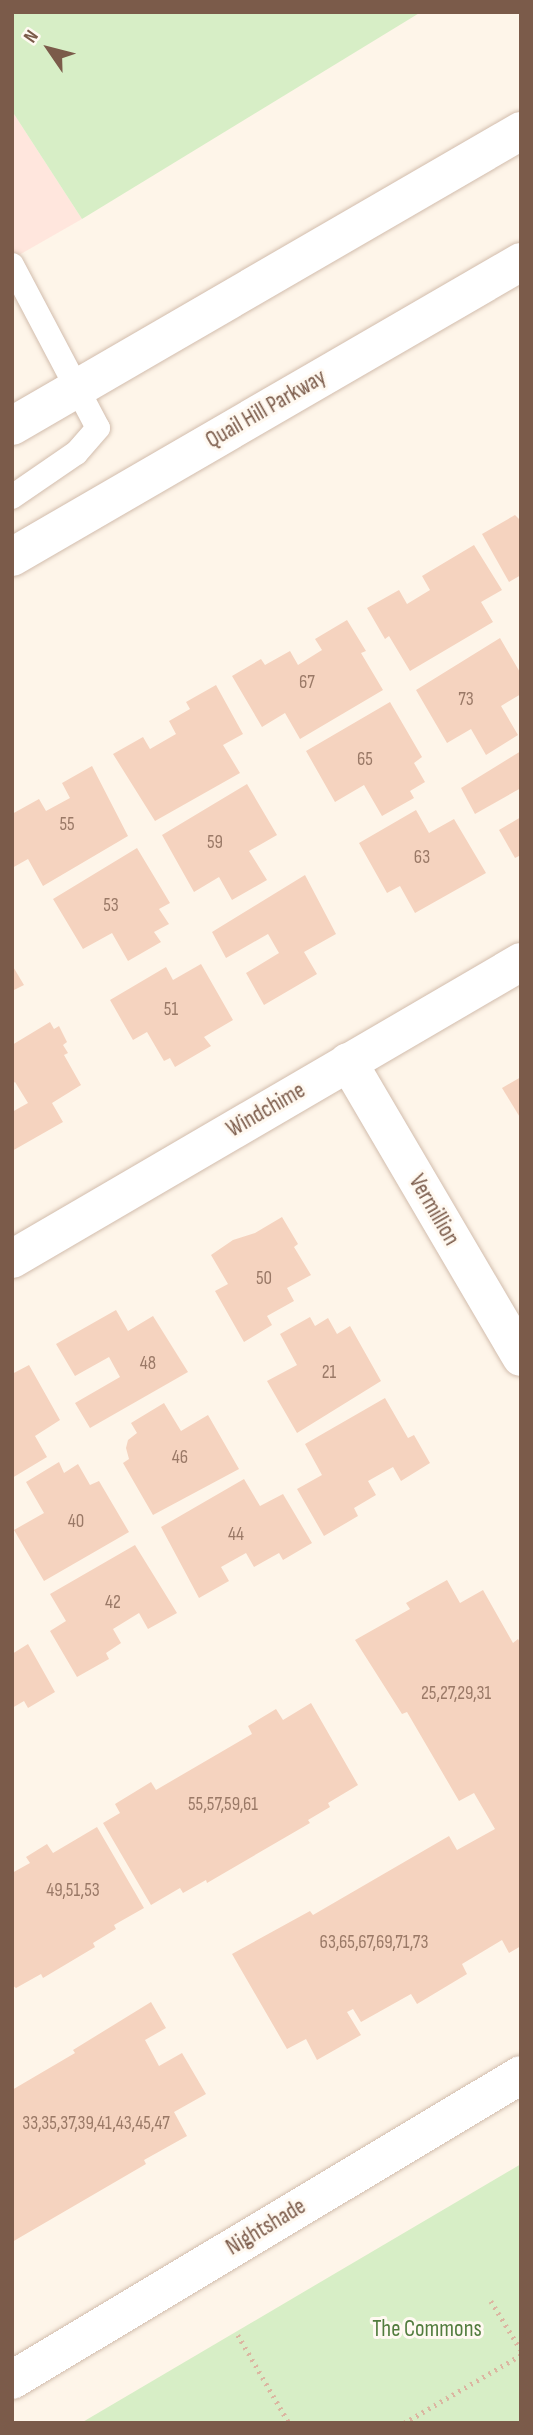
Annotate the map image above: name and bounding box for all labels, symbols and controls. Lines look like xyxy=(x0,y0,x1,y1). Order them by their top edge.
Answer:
north arrow xyxy=(14,14,84,84)
text: N xyxy=(19,26,44,47)
street label: Quail Hill Parkway xyxy=(201,364,331,454)
house number: 67 xyxy=(299,672,315,694)
house number: 73 xyxy=(458,689,474,711)
house number: 65 xyxy=(357,749,373,771)
house number: 55 xyxy=(59,814,75,836)
house number: 59 xyxy=(207,832,223,854)
house number: 63 xyxy=(414,847,430,869)
house number: 53 xyxy=(103,895,119,917)
house number: 51 xyxy=(164,999,178,1021)
street label: Windchime xyxy=(222,1077,310,1143)
street label: Vermillion xyxy=(403,1170,465,1250)
house number: 50 xyxy=(256,1268,272,1290)
house number: 48 xyxy=(140,1353,156,1375)
house number: 21 xyxy=(322,1362,336,1384)
house number: 46 xyxy=(172,1447,188,1469)
house number: 40 xyxy=(68,1511,84,1533)
house number: 44 xyxy=(228,1524,244,1546)
house number: 42 xyxy=(105,1592,121,1614)
house number: 25,27,29,31 xyxy=(421,1683,491,1705)
house number: 55,57,59,61 xyxy=(188,1794,258,1816)
house number: 49,51,53 xyxy=(46,1880,100,1902)
house number: 63,65,67,69,71,73 xyxy=(320,1932,428,1954)
house number: 33,35,37,39,41,43,45,47 xyxy=(22,2113,170,2135)
street label: Nightshade xyxy=(221,2193,311,2261)
park label: The Commons xyxy=(372,2315,482,2343)

